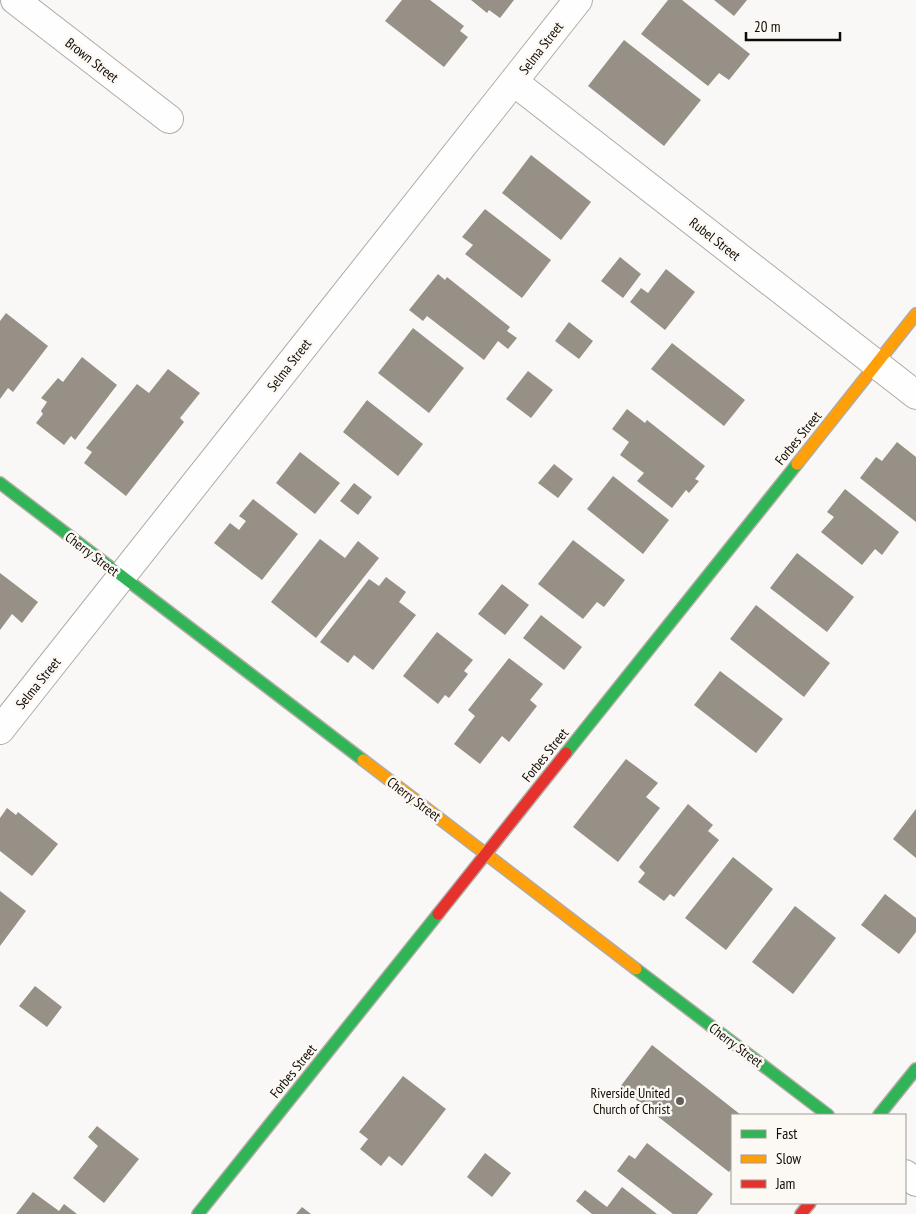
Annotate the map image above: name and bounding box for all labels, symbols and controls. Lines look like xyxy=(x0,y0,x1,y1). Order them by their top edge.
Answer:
scale bar xyxy=(746,10,840,42)
text: 20 m xyxy=(754,17,780,36)
street label: Selma Street xyxy=(515,18,567,78)
street label: Brown Street xyxy=(62,34,122,86)
street label: Rubel Street xyxy=(686,213,744,265)
street label: Selma Street xyxy=(263,335,315,395)
street label: Forbes Street xyxy=(771,407,825,469)
street label: Cherry Street xyxy=(61,528,123,580)
street label: Selma Street xyxy=(12,653,65,713)
street label: Forbes Street xyxy=(518,724,572,786)
street label: Cherry Street xyxy=(383,773,445,825)
street label: Cherry Street xyxy=(705,1019,767,1071)
street label: Forbes Street xyxy=(266,1040,320,1102)
place label: Riverside United Church of Christ xyxy=(591,1084,670,1118)
marker: Riverside United Church of Christ xyxy=(674,1095,686,1107)
legend xyxy=(731,1114,906,1204)
text: Fast xyxy=(776,1124,797,1143)
text: Slow xyxy=(776,1149,801,1168)
text: Jam xyxy=(775,1174,795,1193)

